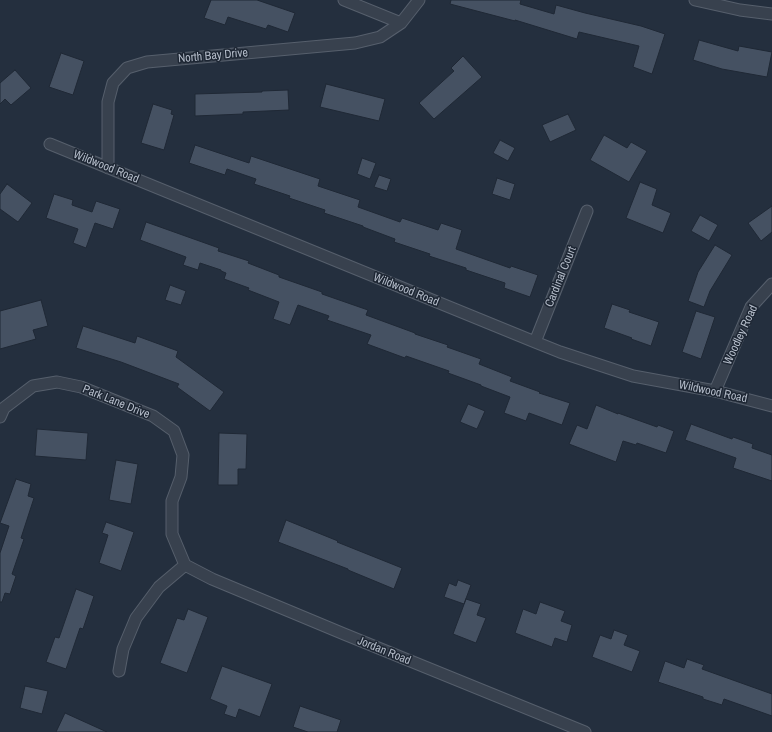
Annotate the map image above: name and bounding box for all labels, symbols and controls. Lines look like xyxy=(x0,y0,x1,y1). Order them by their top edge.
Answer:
street label: North Bay Drive xyxy=(178,46,248,66)
street label: Wildwood Road xyxy=(71,147,141,187)
street label: Cardinal Court xyxy=(542,245,580,309)
street label: Wildwood Road xyxy=(371,270,441,310)
street label: Woodley Road xyxy=(721,303,761,367)
street label: Wildwood Road xyxy=(678,378,748,406)
street label: Park Lane Drive xyxy=(80,382,152,422)
street label: Jordan Road xyxy=(355,634,413,668)

